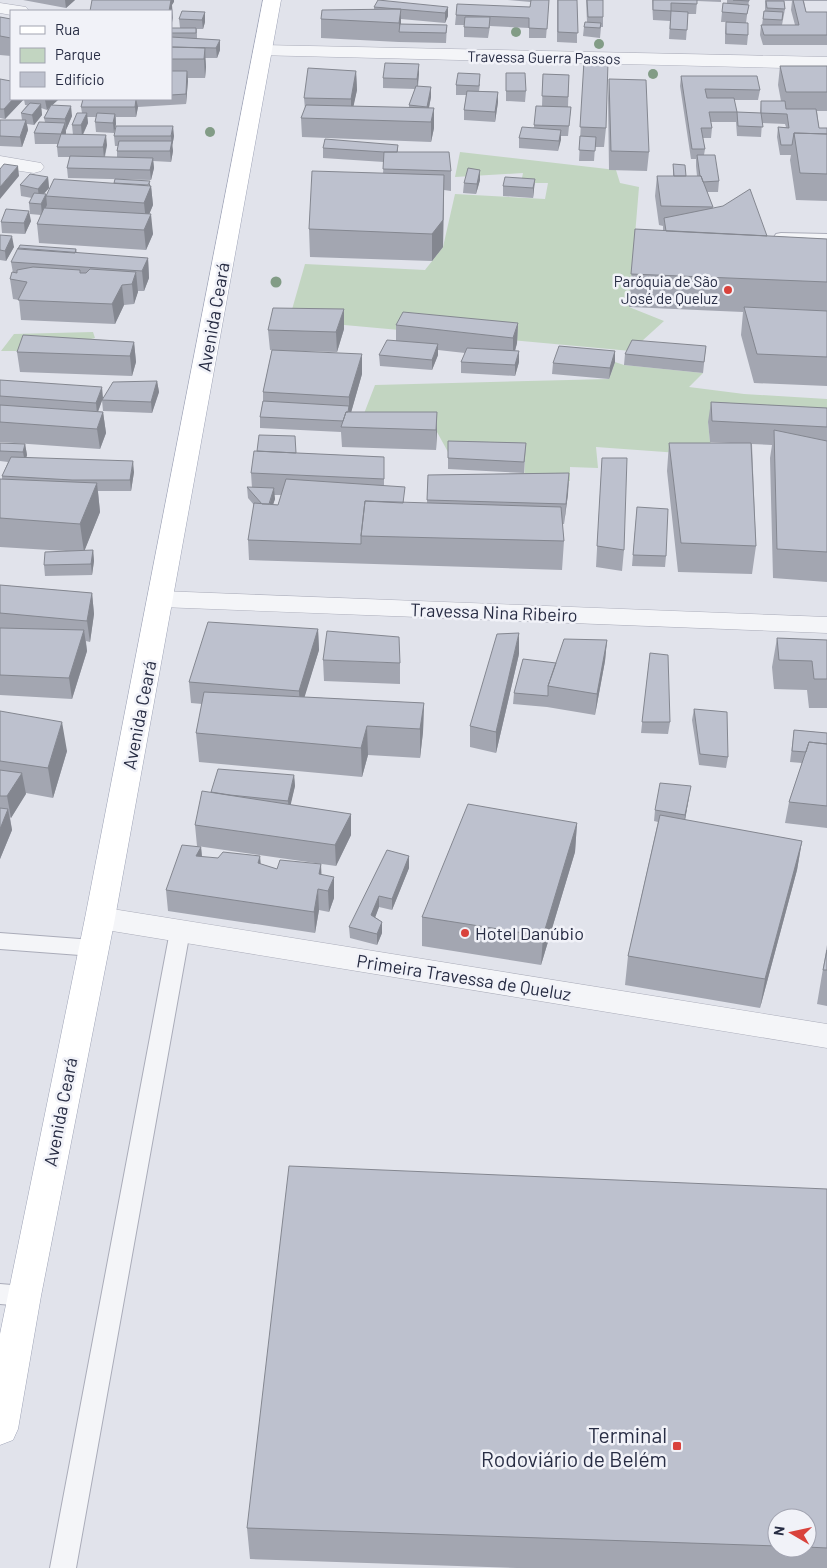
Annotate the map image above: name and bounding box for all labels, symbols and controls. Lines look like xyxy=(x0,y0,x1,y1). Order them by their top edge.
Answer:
legend xyxy=(10,10,172,100)
text: Rua xyxy=(55,20,80,38)
text: Parque xyxy=(55,45,101,63)
street label: Travessa Guerra Passos xyxy=(467,47,621,67)
text: Edifício xyxy=(55,70,104,88)
street label: Avenida Ceará xyxy=(193,261,233,373)
place label: Paróquia de São José de Queluz xyxy=(614,272,718,307)
marker: Paróquia de São José de Queluz xyxy=(722,284,734,296)
street label: Travessa Nina Ribeiro xyxy=(410,598,578,626)
street label: Avenida Ceará xyxy=(118,659,160,771)
place label: Hotel Danúbio xyxy=(475,922,584,944)
marker: Hotel Danúbio xyxy=(459,927,471,939)
street label: Primeira Travessa de Queluz xyxy=(355,949,573,1005)
street label: Avenida Ceará xyxy=(39,1056,81,1168)
place label: Terminal Rodoviário de Belém xyxy=(481,1422,667,1471)
marker: Terminal Rodoviário de Belém xyxy=(671,1440,683,1452)
north arrow xyxy=(767,1508,817,1558)
text: N xyxy=(770,1525,788,1537)

